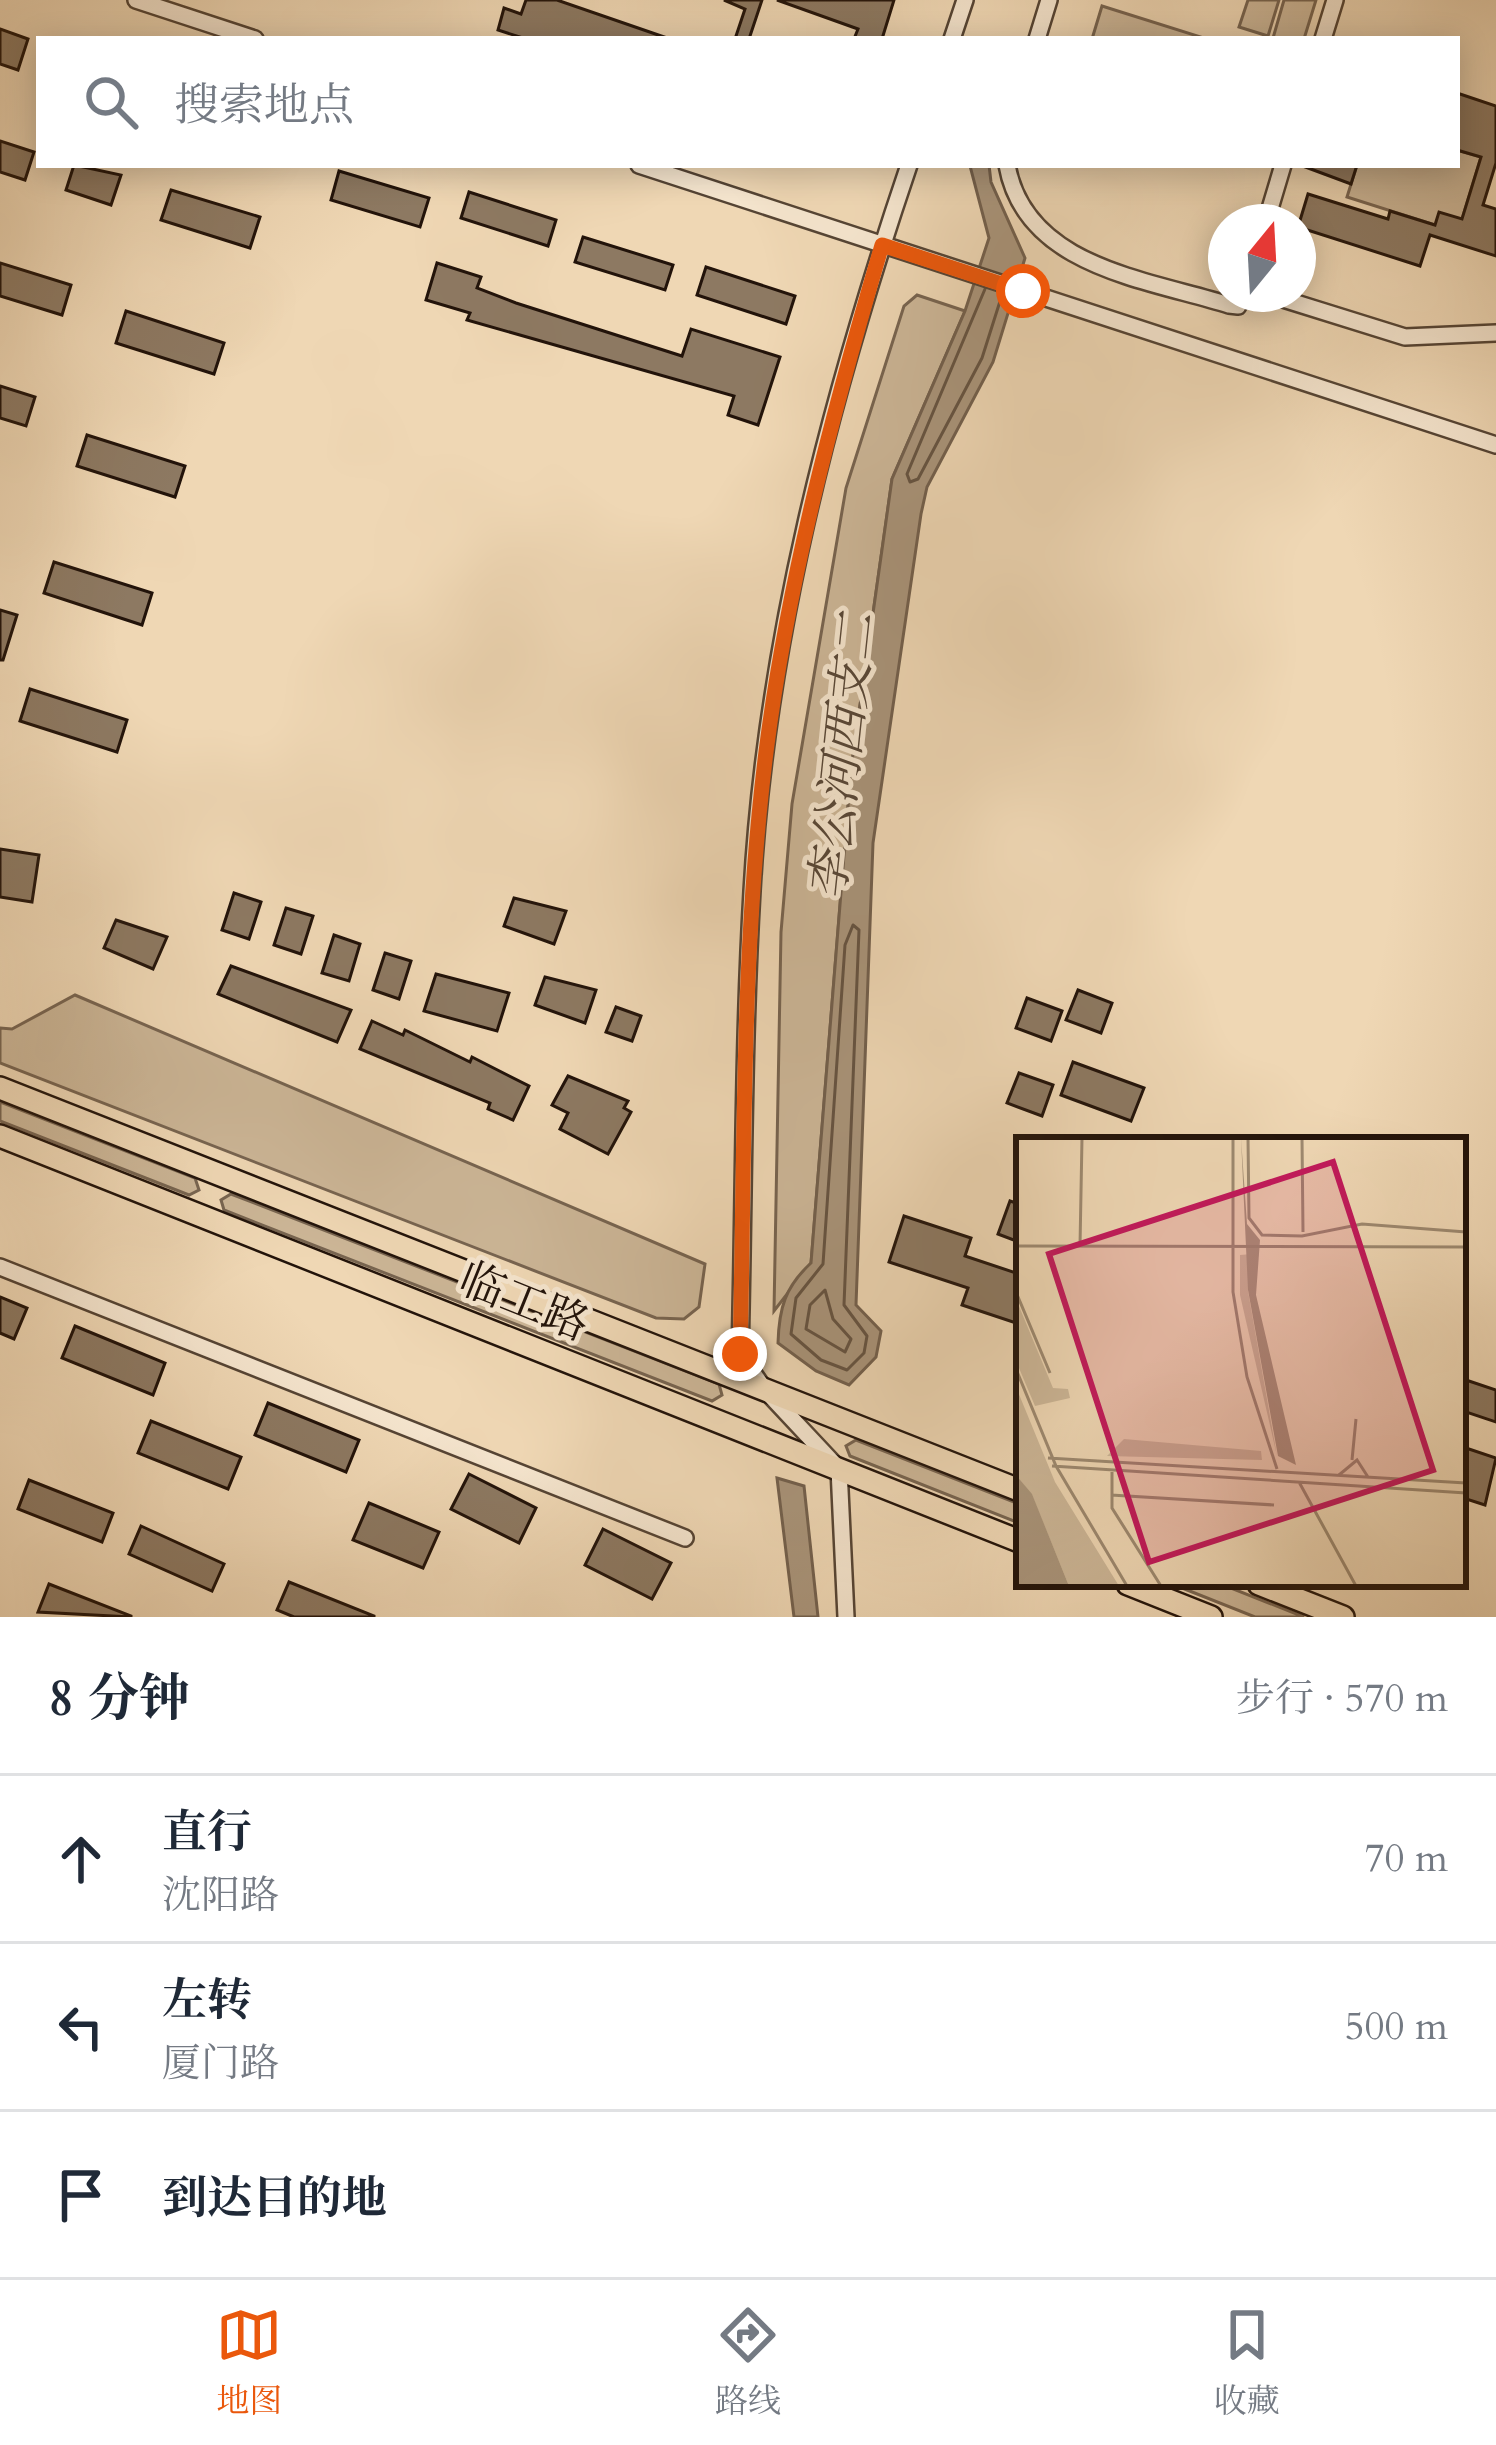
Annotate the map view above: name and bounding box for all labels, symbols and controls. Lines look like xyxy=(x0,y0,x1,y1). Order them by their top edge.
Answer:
search box xyxy=(36,36,1460,168)
icon: search xyxy=(78,69,144,135)
text: 搜索地点 xyxy=(174,75,354,136)
north arrow xyxy=(1208,204,1316,312)
route start xyxy=(996,264,1050,318)
water label: 李公河西支二 xyxy=(796,608,890,903)
inset map xyxy=(1016,1137,1466,1587)
street label: 临工路 xyxy=(450,1248,598,1356)
route end xyxy=(713,1327,767,1381)
text: 8 分钟 xyxy=(48,1664,190,1734)
text: 步行 · 570 m xyxy=(1236,1672,1448,1725)
text: 直行 xyxy=(162,1802,252,1863)
icon: ahead xyxy=(48,1826,114,1892)
text: 70 m xyxy=(1365,1832,1448,1885)
text: 沈阳路 xyxy=(162,1869,279,1922)
text: 左转 xyxy=(162,1970,252,2031)
icon: left xyxy=(48,1994,114,2060)
text: 500 m xyxy=(1345,2000,1448,2053)
text: 厦门路 xyxy=(162,2037,279,2090)
icon: arrive xyxy=(48,2162,114,2228)
text: 到达目的地 xyxy=(162,2168,387,2229)
tab: 地图 xyxy=(216,2302,282,2424)
tab: 路线 xyxy=(715,2302,781,2424)
tab: 收藏 xyxy=(1214,2302,1280,2424)

